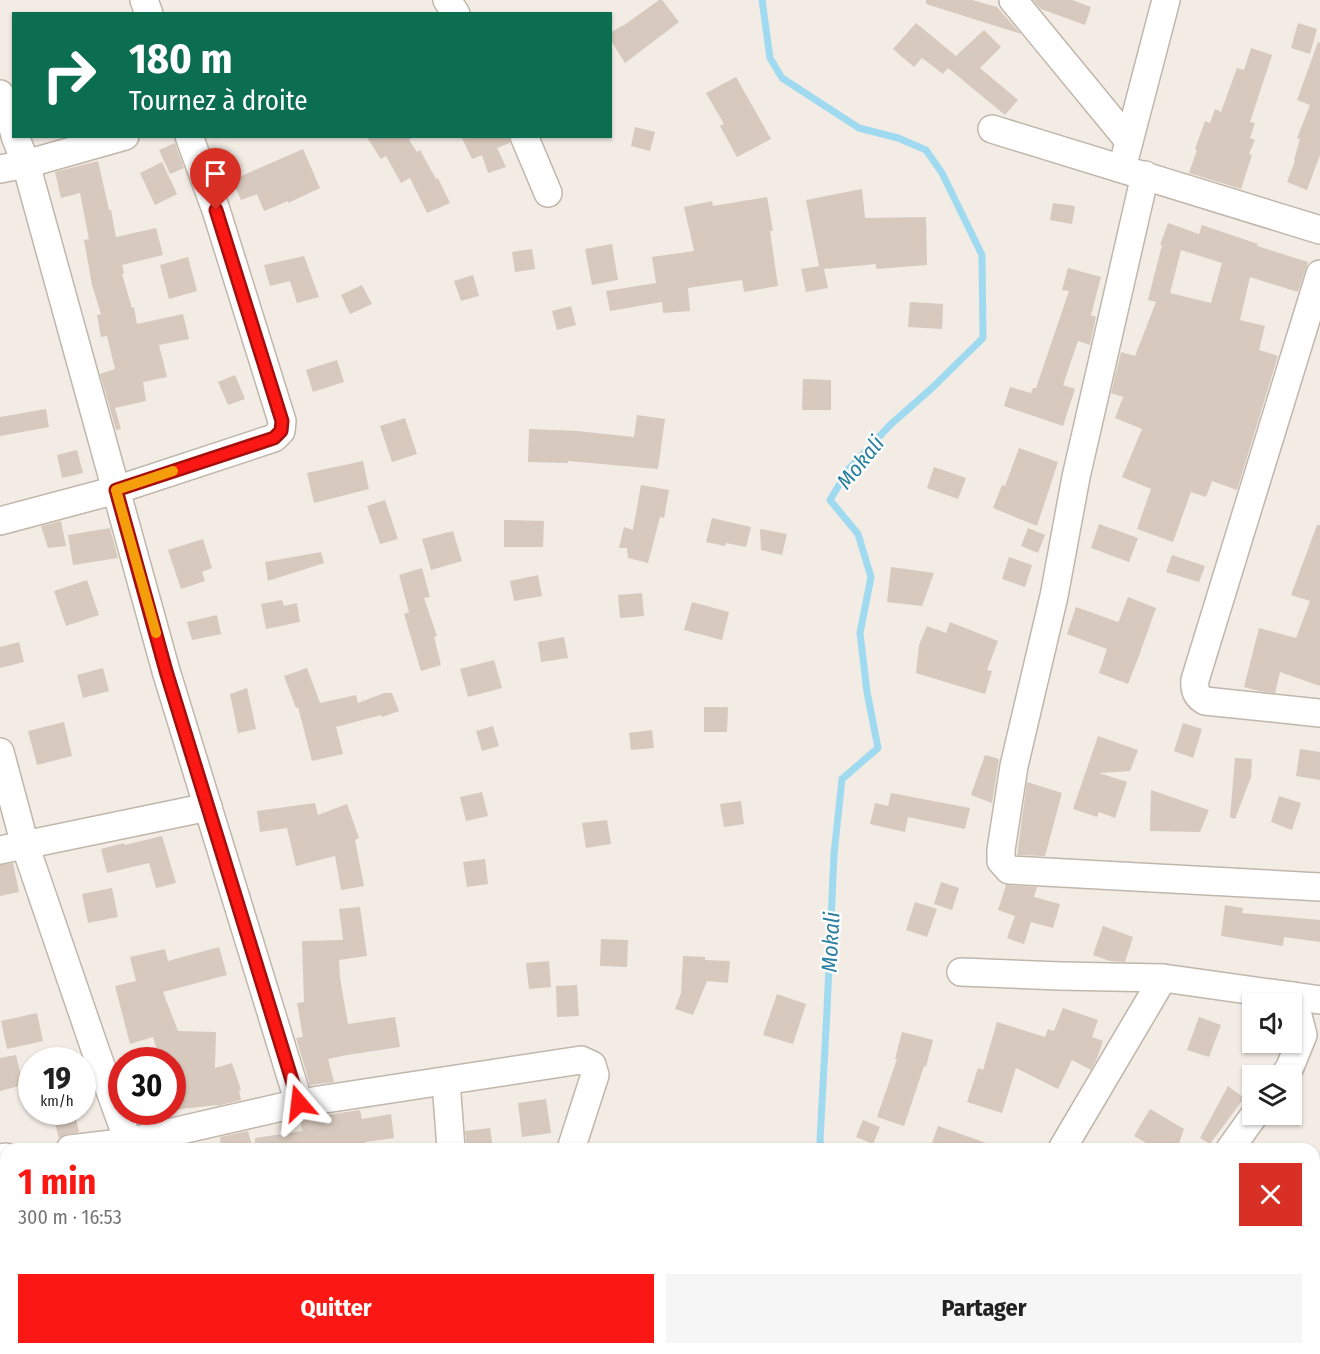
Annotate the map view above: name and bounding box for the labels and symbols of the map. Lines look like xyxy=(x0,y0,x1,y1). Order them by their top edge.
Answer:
pin xyxy=(190,148,241,210)
water label: Mokali xyxy=(831,430,890,494)
water label: Mokali xyxy=(815,911,846,973)
speed limit sign: 30 xyxy=(108,1047,186,1125)
position arrow xyxy=(267,1071,331,1135)

